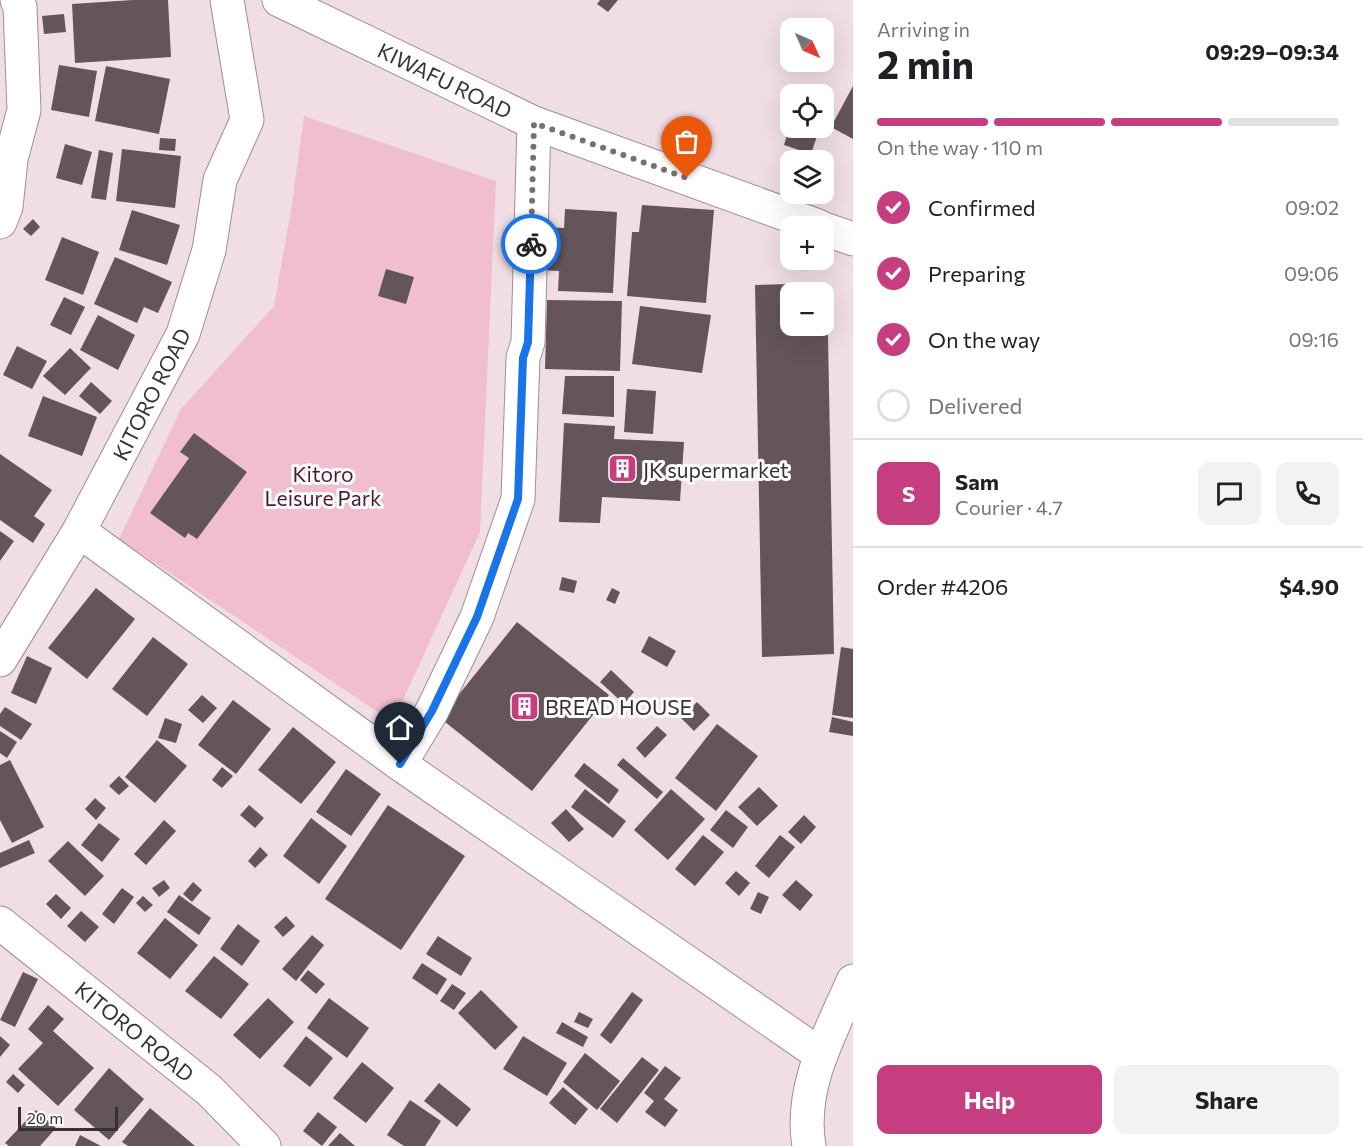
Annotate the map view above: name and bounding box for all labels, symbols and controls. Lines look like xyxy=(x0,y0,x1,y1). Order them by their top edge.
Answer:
text: Arriving in xyxy=(877,17,970,41)
north arrow xyxy=(780,18,834,72)
map controls xyxy=(780,18,834,336)
street label: KIWAFU ROAD xyxy=(374,37,516,123)
text: 09:29–09:34 xyxy=(1205,38,1339,65)
text: 2 min xyxy=(877,39,974,87)
button: locate xyxy=(780,84,834,138)
pin xyxy=(661,116,712,178)
icon: bag xyxy=(670,125,703,158)
text: On the way · 110 m xyxy=(877,135,1043,159)
button: layers xyxy=(780,150,834,204)
icon: check xyxy=(877,191,910,224)
text: Confirmed xyxy=(928,194,1035,221)
text: 09:02 xyxy=(1285,195,1339,219)
courier xyxy=(501,214,561,274)
button: + xyxy=(780,216,834,270)
icon: bike xyxy=(515,228,548,261)
icon: check xyxy=(877,257,910,290)
text: Preparing xyxy=(928,260,1025,287)
text: 09:06 xyxy=(1284,261,1339,285)
button: − xyxy=(780,282,834,336)
icon: check xyxy=(877,323,910,356)
street label: KITORO ROAD xyxy=(107,324,195,464)
text: On the way xyxy=(928,326,1040,353)
text: 09:16 xyxy=(1288,327,1339,351)
text: Delivered xyxy=(928,392,1022,419)
building icon: JK supermarket xyxy=(606,453,638,485)
place label: JK supermarket xyxy=(643,457,789,482)
park label: Kitoro Leisure Park xyxy=(265,461,381,510)
button: chat xyxy=(1198,462,1261,525)
button: phone xyxy=(1276,462,1339,525)
text: Sam xyxy=(955,468,999,495)
text: S xyxy=(902,480,915,507)
text: Courier · 4.7 xyxy=(955,495,1063,519)
text: Order #4206 xyxy=(877,573,1008,600)
text: $4.90 xyxy=(1279,573,1339,600)
building icon: BREAD HOUSE xyxy=(508,690,540,722)
place label: BREAD HOUSE xyxy=(545,694,692,719)
pin xyxy=(374,702,425,764)
icon: home xyxy=(383,711,416,744)
street label: KITORO ROAD xyxy=(71,976,199,1086)
button: Help xyxy=(877,1065,1102,1134)
button: Share xyxy=(1114,1065,1339,1134)
scale bar xyxy=(18,1104,118,1132)
text: 20 m xyxy=(27,1108,63,1127)

